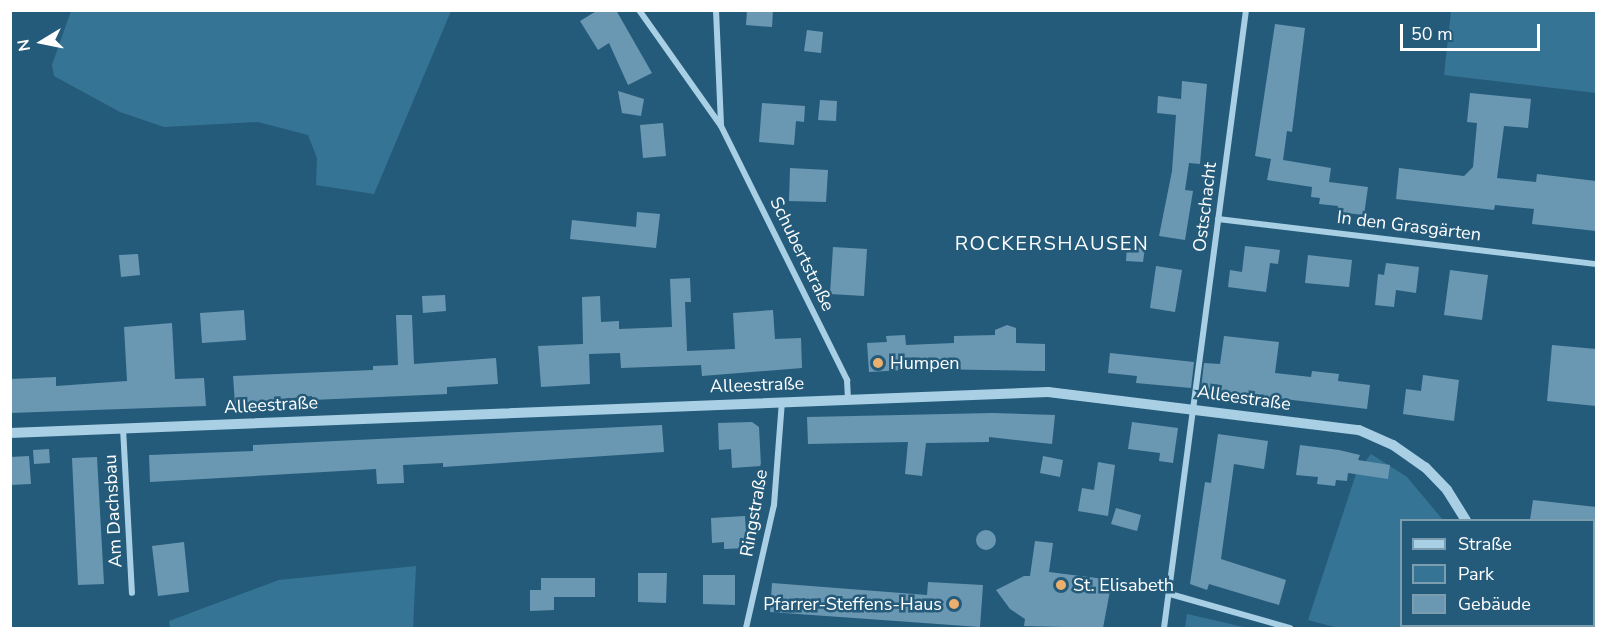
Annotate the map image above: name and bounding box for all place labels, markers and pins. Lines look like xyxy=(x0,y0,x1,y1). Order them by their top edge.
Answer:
place label: Humpen xyxy=(890,352,959,374)
marker: Humpen xyxy=(871,356,885,370)
place label: St. Elisabeth xyxy=(1073,574,1174,596)
marker: St. Elisabeth xyxy=(1054,578,1068,592)
place label: Pfarrer-Steffens-Haus xyxy=(763,593,942,615)
marker: Pfarrer-Steffens-Haus xyxy=(947,597,961,611)

